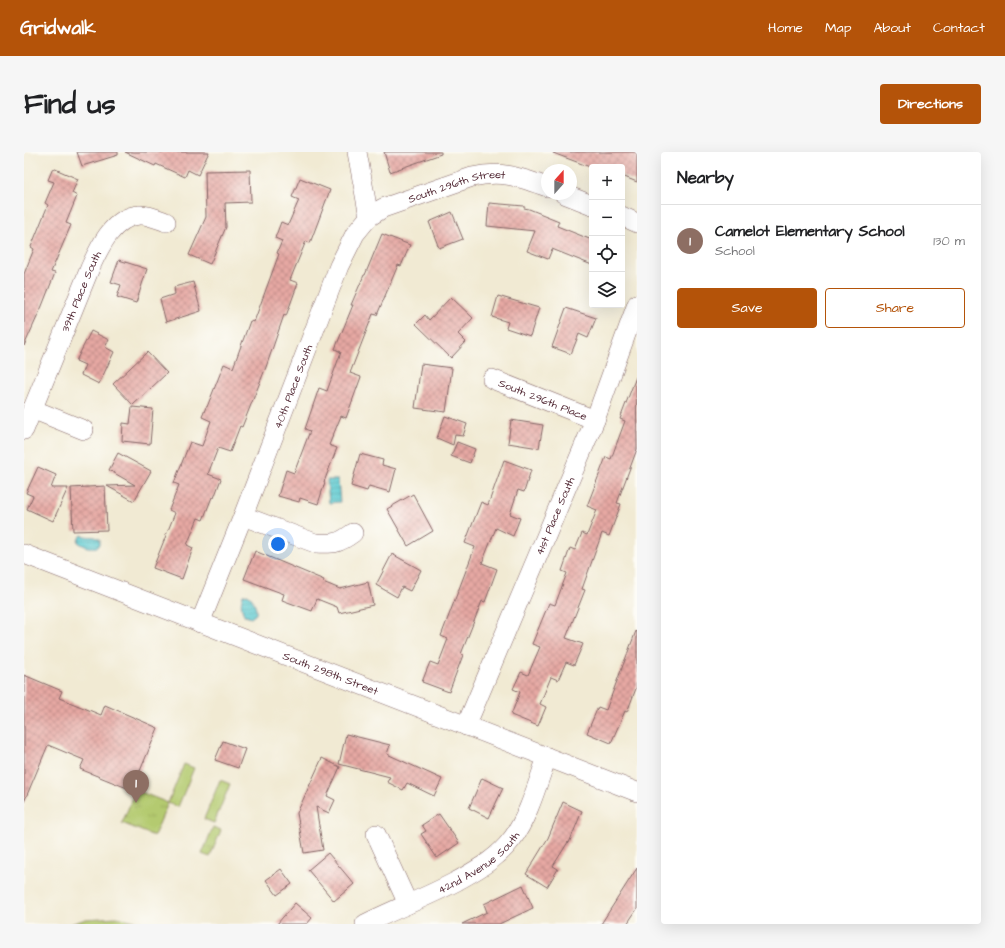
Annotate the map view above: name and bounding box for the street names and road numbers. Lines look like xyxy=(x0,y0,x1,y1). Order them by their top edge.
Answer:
street label: South 296th Street xyxy=(406,167,507,207)
street label: 39th Place South xyxy=(58,248,105,334)
street label: 40th Place South xyxy=(270,342,316,431)
street label: South 296th Place xyxy=(496,375,590,424)
street label: 41st Place South xyxy=(532,474,578,558)
street label: South 298th Street xyxy=(281,648,381,699)
street label: 42nd Avenue South xyxy=(435,828,523,898)

